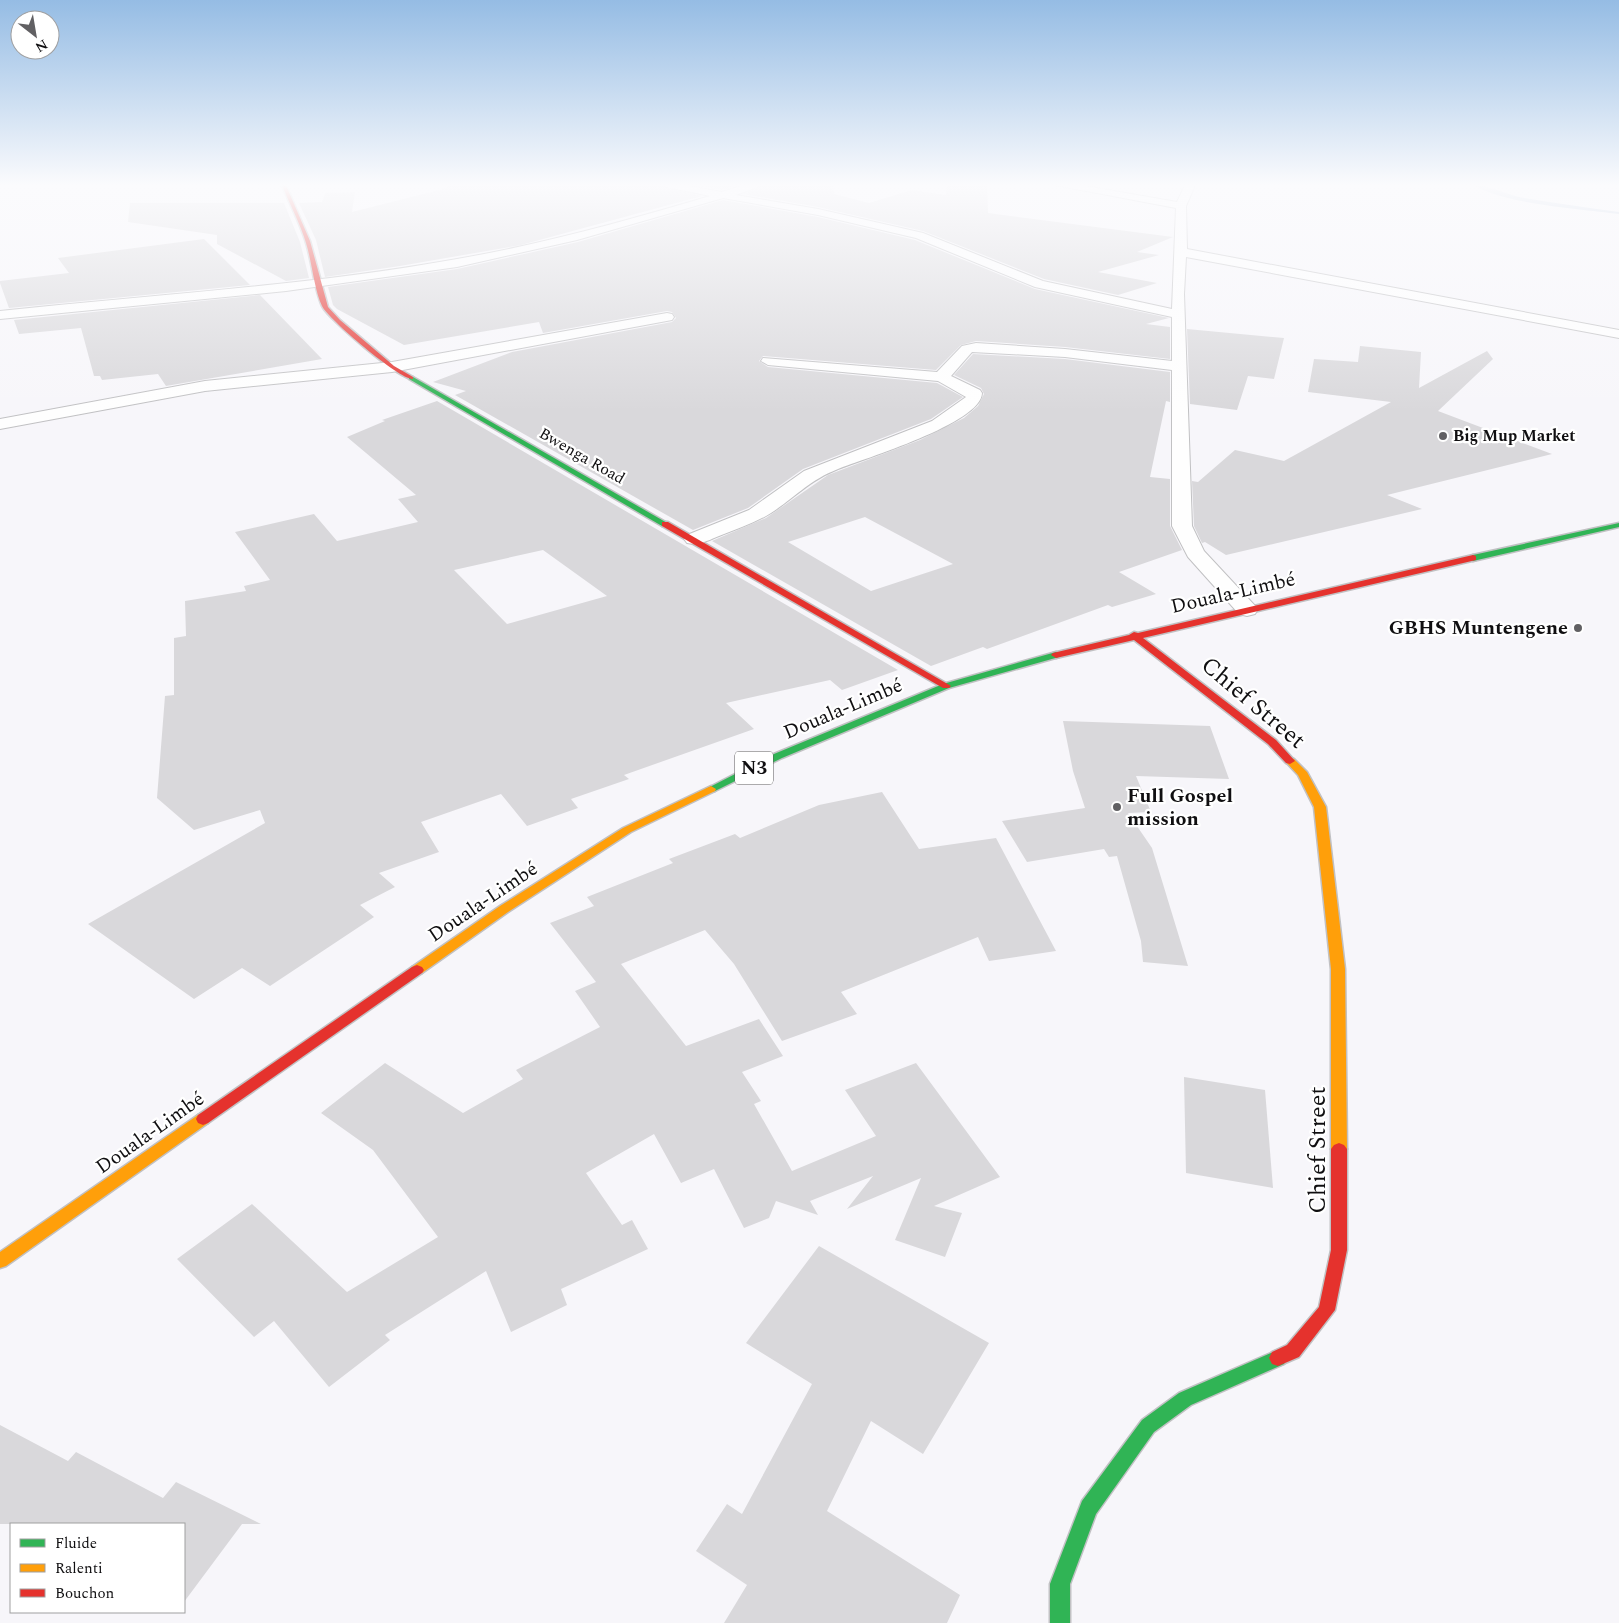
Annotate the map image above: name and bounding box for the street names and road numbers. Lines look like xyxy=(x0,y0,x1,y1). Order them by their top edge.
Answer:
street label: Bwenga Road xyxy=(534,422,630,490)
street label: Douala-Limbé xyxy=(1168,564,1298,622)
street label: Chief Street xyxy=(1193,648,1313,758)
street label: Douala-Limbé xyxy=(779,670,908,748)
road number: N3 xyxy=(735,751,773,784)
street label: Douala-Limbé xyxy=(422,854,544,950)
street label: Douala-Limbé xyxy=(89,1084,211,1182)
street label: Chief Street xyxy=(1300,1086,1336,1214)

